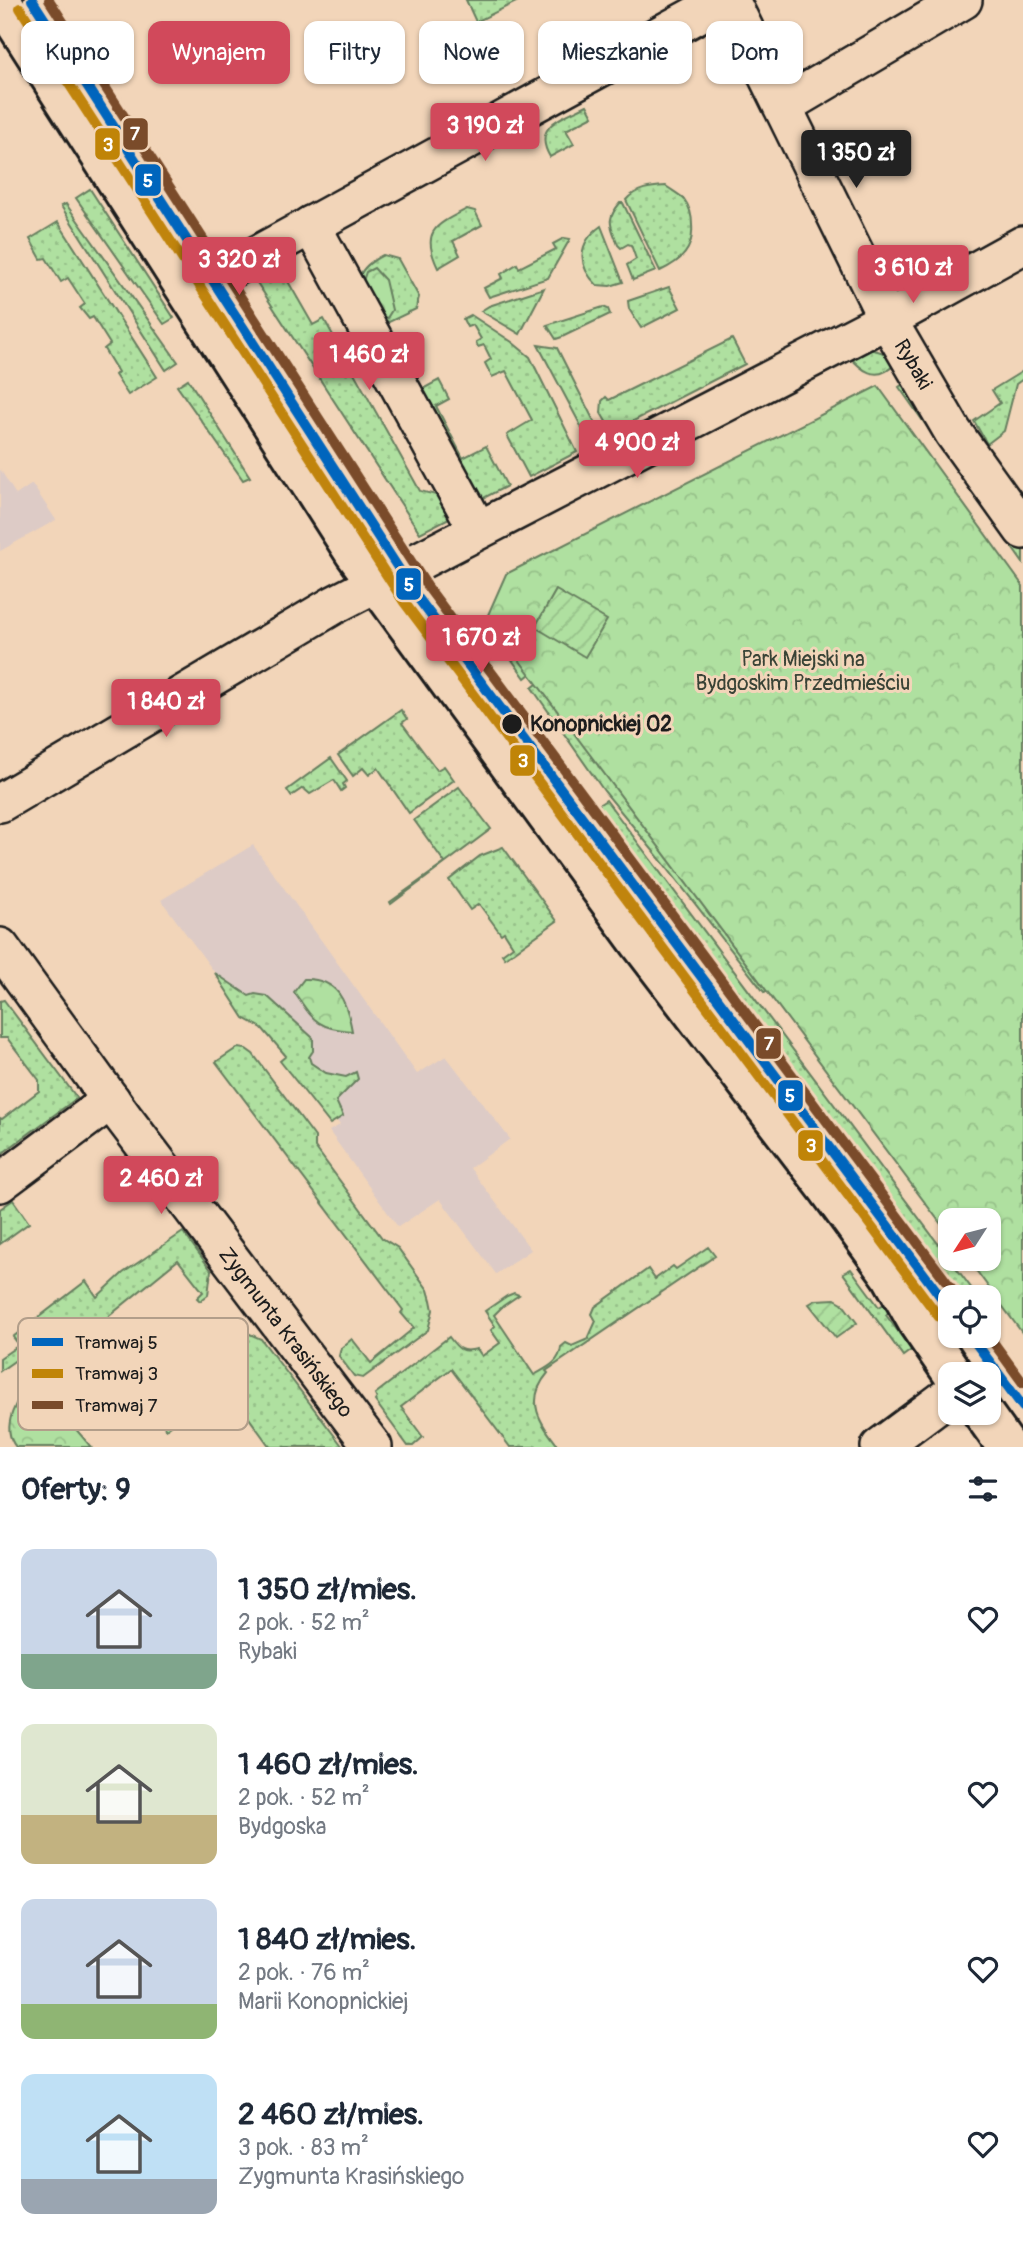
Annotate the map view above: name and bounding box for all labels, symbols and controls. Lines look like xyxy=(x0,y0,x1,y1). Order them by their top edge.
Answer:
chip: Kupno xyxy=(21,21,134,84)
chip: Wynajem xyxy=(148,21,290,84)
chip: Filtry xyxy=(304,21,405,84)
chip: Nowe xyxy=(419,21,524,84)
chip: Mieszkanie xyxy=(538,21,692,84)
chip: Dom xyxy=(706,21,803,84)
pin: 3 190 zł xyxy=(413,104,557,163)
text: 3 190 zł xyxy=(446,111,524,140)
line badge: 7 xyxy=(122,117,149,151)
text: 7 xyxy=(130,122,141,146)
line badge: 3 xyxy=(94,127,121,161)
pin: 1 350 zł xyxy=(784,130,928,190)
text: 3 xyxy=(103,133,113,157)
text: 1 350 zł xyxy=(817,138,895,167)
line badge: 5 xyxy=(134,163,162,197)
text: 5 xyxy=(143,169,153,193)
pin: 3 320 zł xyxy=(167,238,311,297)
text: 3 320 zł xyxy=(198,245,280,274)
pin: 3 610 zł xyxy=(841,246,985,305)
text: 3 610 zł xyxy=(874,253,952,282)
pin: 1 460 zł xyxy=(297,332,441,392)
street label: Rybaki xyxy=(888,334,939,395)
text: 1 460 zł xyxy=(329,340,409,369)
pin: 4 900 zł xyxy=(565,420,709,480)
text: 4 900 zł xyxy=(595,428,679,457)
line badge: 5 xyxy=(395,567,422,601)
text: 5 xyxy=(404,573,414,597)
pin: 1 670 zł xyxy=(409,616,553,675)
text: 1 670 zł xyxy=(442,623,520,652)
park label: Park Miejski na Bydgoskim Przedmieściu xyxy=(696,646,910,697)
pin: 1 840 zł xyxy=(94,680,238,739)
text: 1 840 zł xyxy=(127,687,205,716)
place label: Konopnickiej 02 xyxy=(530,711,672,738)
marker: Konopnickiej 02 xyxy=(500,712,524,736)
line badge: 3 xyxy=(509,744,536,777)
text: 3 xyxy=(518,749,528,773)
line badge: 7 xyxy=(755,1027,782,1060)
text: 7 xyxy=(764,1032,775,1056)
line badge: 5 xyxy=(777,1079,804,1112)
text: 5 xyxy=(785,1084,795,1108)
line badge: 3 xyxy=(797,1129,824,1162)
text: 3 xyxy=(806,1134,816,1158)
pin: 2 460 zł xyxy=(89,1156,233,1216)
text: 2 460 zł xyxy=(120,1164,202,1193)
north arrow xyxy=(938,1208,1001,1270)
map controls xyxy=(938,1208,1001,1425)
street label: Zygmunta Krasińskiego xyxy=(213,1242,359,1423)
button: locate xyxy=(938,1285,1001,1348)
legend xyxy=(18,1318,248,1430)
text: Tramwaj 5 xyxy=(75,1331,158,1355)
text: Tramwaj 3 xyxy=(75,1362,158,1386)
button: layers xyxy=(938,1362,1001,1425)
text: Tramwaj 7 xyxy=(75,1394,158,1418)
icon: filters xyxy=(964,1470,1002,1508)
text: Oferty: 9 xyxy=(21,1471,131,1508)
text: 1 350 zł/mies. xyxy=(238,1571,417,1608)
icon: home xyxy=(77,1577,161,1661)
icon: heart xyxy=(964,1600,1002,1638)
text: 2 pok. · 52 m² xyxy=(238,1608,370,1637)
text: Rybaki xyxy=(238,1637,297,1666)
text: 1 460 zł/mies. xyxy=(238,1746,419,1783)
icon: home xyxy=(77,1752,161,1836)
icon: heart xyxy=(964,1775,1002,1813)
text: 2 pok. · 52 m² xyxy=(238,1783,370,1812)
text: Bydgoska xyxy=(238,1812,326,1841)
text: 1 840 zł/mies. xyxy=(238,1921,416,1958)
icon: home xyxy=(77,1927,161,2011)
icon: heart xyxy=(964,1950,1002,1988)
text: 2 pok. · 76 m² xyxy=(238,1958,370,1987)
text: Marii Konopnickiej xyxy=(238,1987,409,2016)
text: 2 460 zł/mies. xyxy=(238,2096,424,2133)
icon: home xyxy=(77,2102,161,2186)
icon: heart xyxy=(964,2125,1002,2163)
text: 3 pok. · 83 m² xyxy=(238,2133,369,2162)
text: Zygmunta Krasińskiego xyxy=(238,2162,464,2191)

